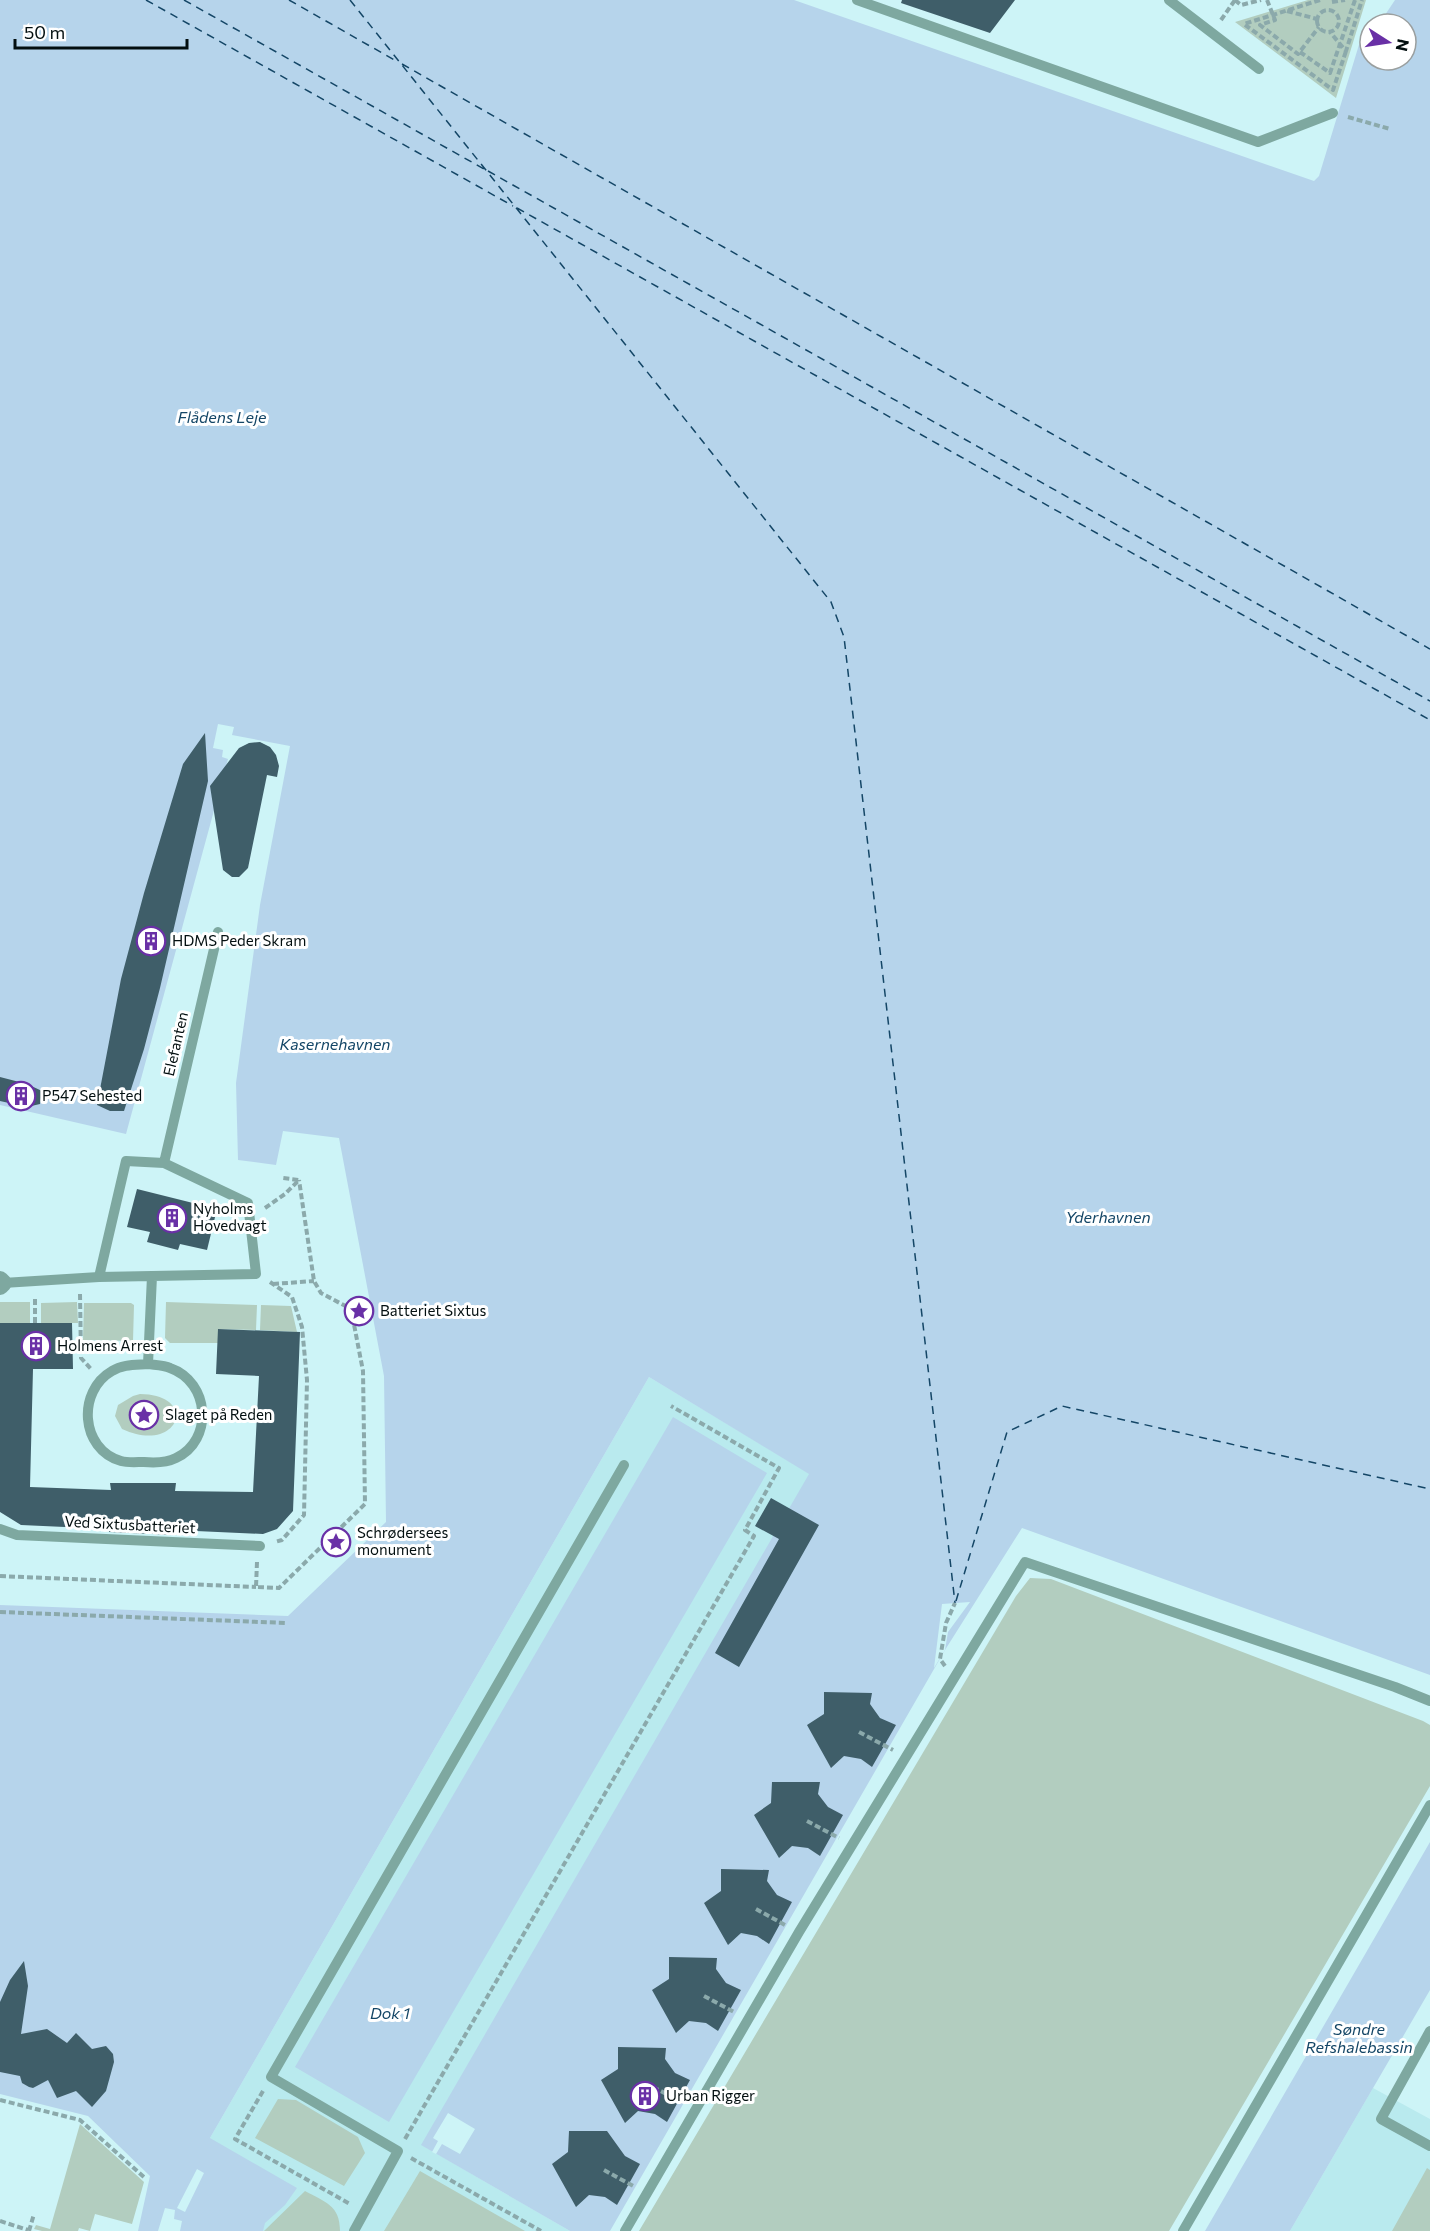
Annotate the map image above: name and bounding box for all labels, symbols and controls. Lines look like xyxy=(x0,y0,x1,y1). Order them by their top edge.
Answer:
scale bar xyxy=(15,12,188,50)
north arrow xyxy=(1358,12,1418,72)
text: 50 m xyxy=(24,21,65,43)
text: N xyxy=(1393,37,1414,53)
water label: Flådens Leje xyxy=(178,407,267,426)
building icon: HDMS Peder Skram xyxy=(135,925,167,957)
place label: HDMS Peder Skram xyxy=(172,931,306,949)
street label: Elefanten xyxy=(159,1010,191,1078)
water label: Kasernehavnen xyxy=(279,1034,391,1053)
building icon: P547 Sehested xyxy=(5,1080,37,1112)
place label: P547 Sehested xyxy=(42,1086,142,1104)
place label: Nyholms Hovedvagt xyxy=(193,1199,267,1234)
building icon: Nyholms Hovedvagt xyxy=(156,1202,188,1234)
water label: Yderhavnen xyxy=(1065,1207,1151,1226)
place icon: Batteriet Sixtus xyxy=(343,1295,375,1327)
place label: Batteriet Sixtus xyxy=(380,1301,486,1319)
building icon: Holmens Arrest xyxy=(20,1330,52,1362)
place label: Holmens Arrest xyxy=(57,1336,163,1354)
place icon: Slaget på Reden xyxy=(128,1399,160,1431)
place label: Slaget på Reden xyxy=(165,1405,272,1423)
street label: Ved Sixtusbatteriet xyxy=(64,1512,196,1536)
place label: Schrødersees monument xyxy=(357,1523,448,1558)
place icon: Schrødersees monument xyxy=(320,1526,352,1558)
water label: Dok 1 xyxy=(370,2003,410,2022)
water label: Søndre Refshalebassin xyxy=(1305,2019,1413,2056)
building icon: Urban Rigger xyxy=(629,2080,661,2112)
place label: Urban Rigger xyxy=(666,2086,755,2104)

